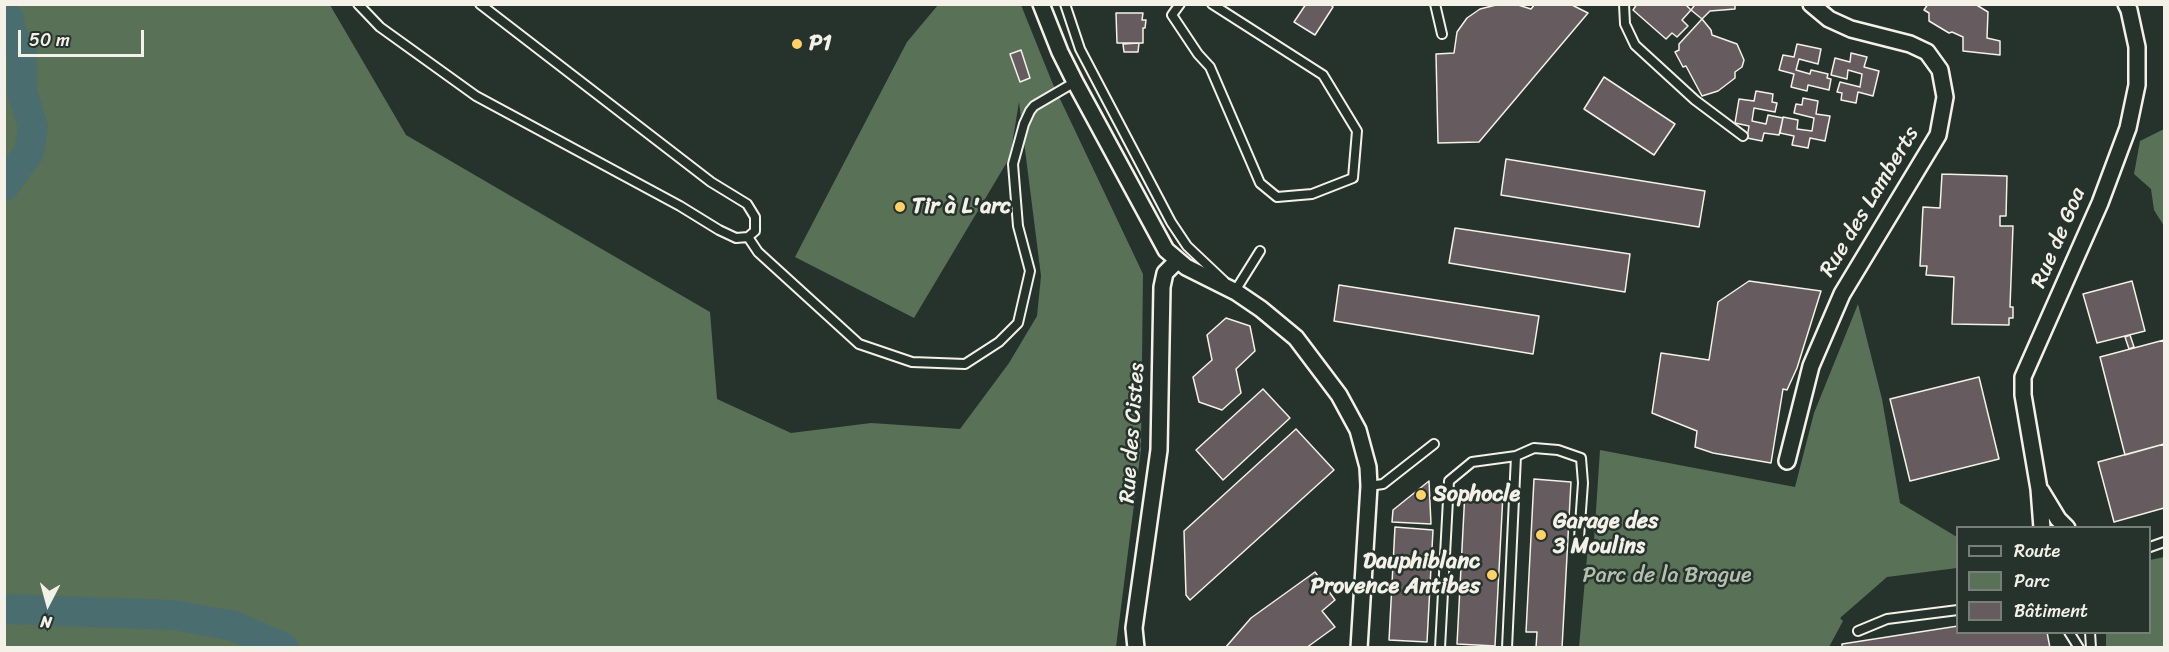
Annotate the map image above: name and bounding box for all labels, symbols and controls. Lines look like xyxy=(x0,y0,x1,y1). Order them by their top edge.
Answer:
scale bar xyxy=(21,18,147,56)
text: 50 m xyxy=(29,24,70,56)
place label: P1 xyxy=(809,31,832,57)
marker: P1 xyxy=(790,37,804,51)
street label: Rue des Lamberts xyxy=(1815,122,1925,282)
street label: Rue de Goa xyxy=(2026,184,2092,292)
place label: Tir à L'arc xyxy=(912,194,1011,220)
marker: Tir à L'arc xyxy=(893,200,907,214)
street label: Rue des Cistes xyxy=(1115,362,1151,504)
place label: Sophocle xyxy=(1433,482,1520,508)
marker: Sophocle xyxy=(1414,488,1428,502)
place label: Garage des 3 Moulins xyxy=(1553,509,1658,560)
legend xyxy=(1956,526,2151,634)
marker: Garage des 3 Moulins xyxy=(1534,528,1548,542)
text: Route xyxy=(2014,535,2060,567)
place label: Dauphiblanc Provence Antibes xyxy=(1311,549,1480,600)
park label: Parc de la Brague xyxy=(1582,563,1752,589)
text: Parc xyxy=(2014,565,2050,597)
marker: Dauphiblanc Provence Antibes xyxy=(1485,568,1499,582)
north arrow xyxy=(18,574,78,634)
text: Bâtiment xyxy=(2014,595,2088,627)
text: N xyxy=(39,607,53,637)

